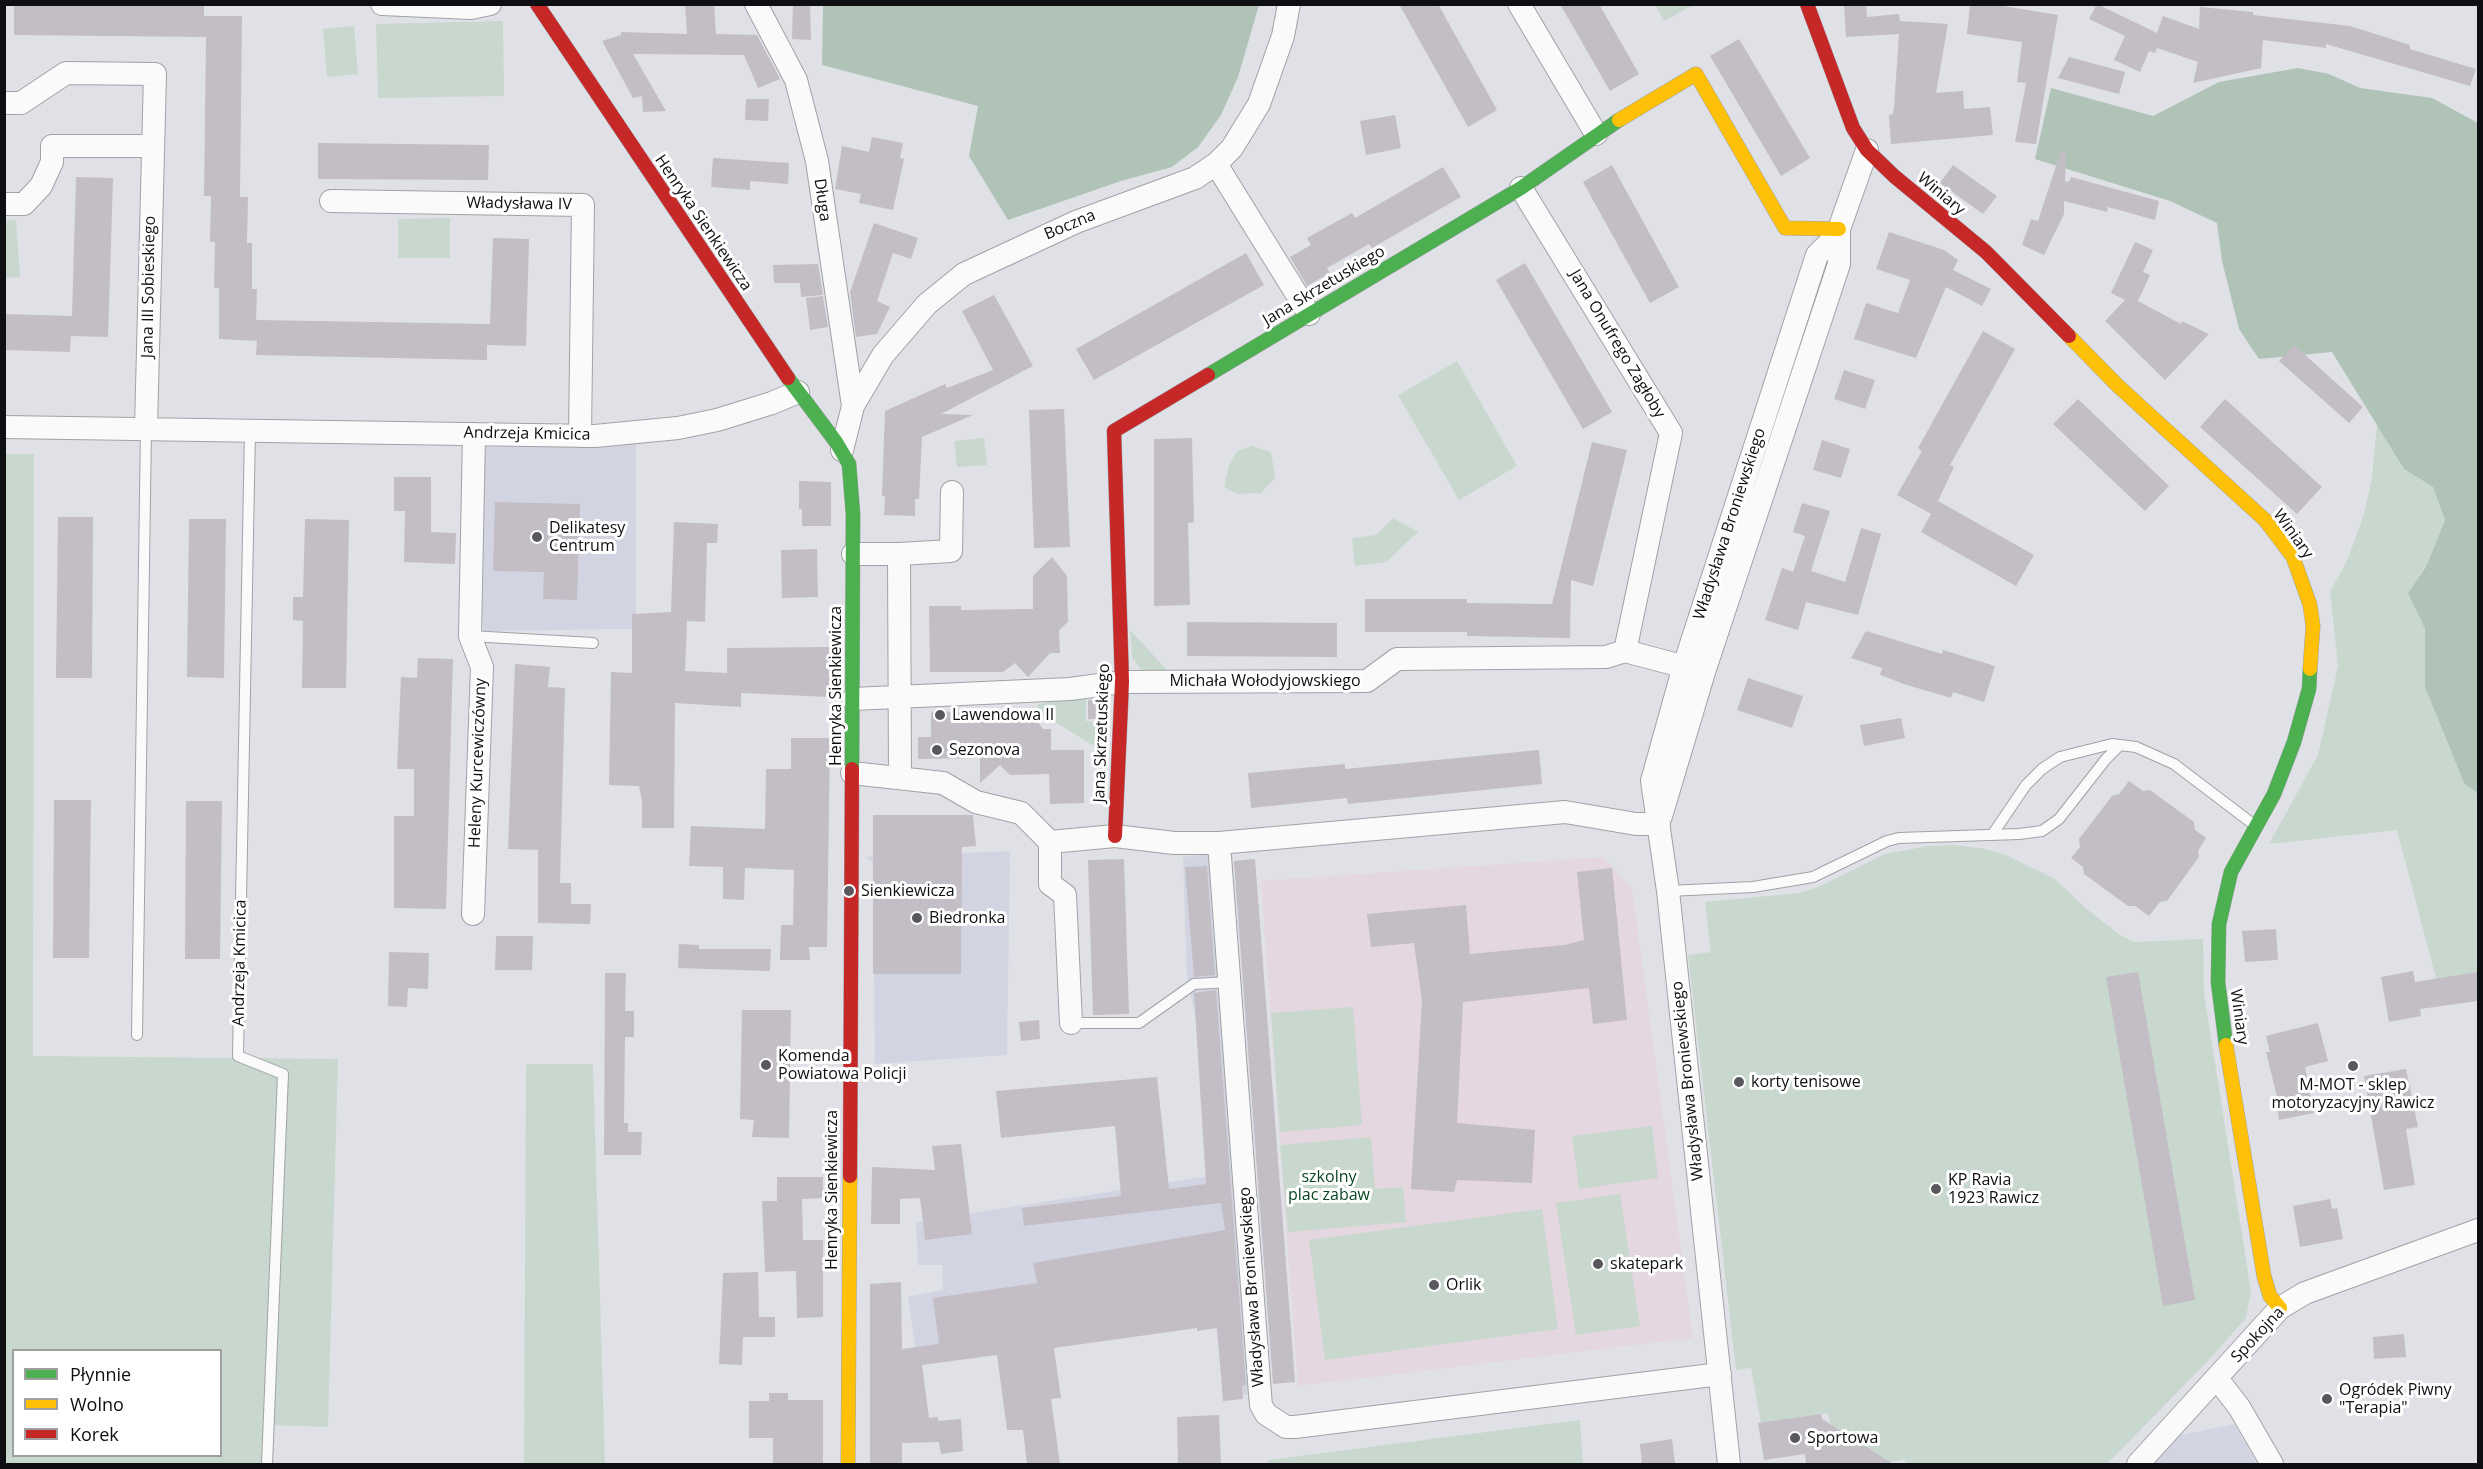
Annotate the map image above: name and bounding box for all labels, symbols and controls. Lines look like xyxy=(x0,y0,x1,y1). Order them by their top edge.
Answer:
street label: Henryka Sienkiewicza xyxy=(650,151,756,295)
street label: Winiary xyxy=(1913,169,1969,219)
street label: Długa xyxy=(809,177,835,223)
street label: Władysława IV xyxy=(466,193,572,215)
street label: Boczna xyxy=(1041,206,1099,244)
street label: Jana III Sobieskiego xyxy=(138,216,160,358)
street label: Jana Skrzetuskiego xyxy=(1259,242,1389,330)
street label: Jana Onufrego Zagłoby xyxy=(1565,266,1669,422)
street label: Andrzeja Kmicica xyxy=(463,423,591,445)
street label: Władysława Broniewskiego xyxy=(1690,426,1770,622)
street label: Winiary xyxy=(2269,506,2317,562)
place label: Delikatesy Centrum xyxy=(549,518,625,556)
marker: Delikatesy Centrum xyxy=(530,530,544,544)
street label: Henryka Sienkiewicza xyxy=(826,606,846,766)
street label: Jana Skrzetuskiego xyxy=(1090,663,1114,803)
street label: Michała Wołodyjowskiego xyxy=(1169,671,1361,691)
street label: Heleny Kurcewiczówny xyxy=(465,678,491,848)
place label: Lawendowa II xyxy=(952,705,1054,725)
marker: Lawendowa II xyxy=(933,708,947,722)
place label: Sezonova xyxy=(949,740,1020,760)
marker: Sezonova xyxy=(930,743,944,757)
place label: Sienkiewicza xyxy=(861,881,955,901)
marker: Sienkiewicza xyxy=(842,884,856,898)
street label: Andrzeja Kmicica xyxy=(229,899,251,1027)
place label: Biedronka xyxy=(929,908,1005,928)
marker: Biedronka xyxy=(910,911,924,925)
street label: Władysława Broniewskiego xyxy=(1668,980,1708,1182)
street label: Winiary xyxy=(2226,988,2252,1046)
place label: Komenda Powiatowa Policji xyxy=(778,1046,906,1084)
marker: Komenda Powiatowa Policji xyxy=(759,1058,773,1072)
marker: M-MOT - sklep motoryzacyjny Rawicz xyxy=(2346,1059,2360,1073)
place label: korty tenisowe xyxy=(1751,1072,1861,1092)
marker: korty tenisowe xyxy=(1732,1075,1746,1089)
place label: M-MOT - sklep motoryzacyjny Rawicz xyxy=(2272,1075,2434,1113)
street label: Henryka Sienkiewicza xyxy=(822,1110,842,1270)
park label: szkolny plac zabaw xyxy=(1288,1167,1370,1205)
place label: KP Ravia 1923 Rawicz xyxy=(1948,1170,2039,1208)
marker: KP Ravia 1923 Rawicz xyxy=(1929,1182,1943,1196)
street label: Władysława Broniewskiego xyxy=(1235,1186,1269,1388)
place label: skatepark xyxy=(1610,1254,1683,1274)
marker: skatepark xyxy=(1591,1257,1605,1271)
place label: Orlik xyxy=(1446,1275,1481,1295)
marker: Orlik xyxy=(1427,1278,1441,1292)
street label: Spokojna xyxy=(2227,1303,2289,1367)
legend xyxy=(12,1349,222,1457)
text: Płynnie xyxy=(70,1362,131,1386)
place label: Ogródek Piwny "Terapia" xyxy=(2339,1380,2452,1418)
text: Wolno xyxy=(70,1392,124,1416)
marker: Ogródek Piwny "Terapia" xyxy=(2320,1392,2334,1406)
text: Korek xyxy=(70,1422,119,1446)
place label: Sportowa xyxy=(1807,1428,1878,1448)
marker: Sportowa xyxy=(1788,1431,1802,1445)

